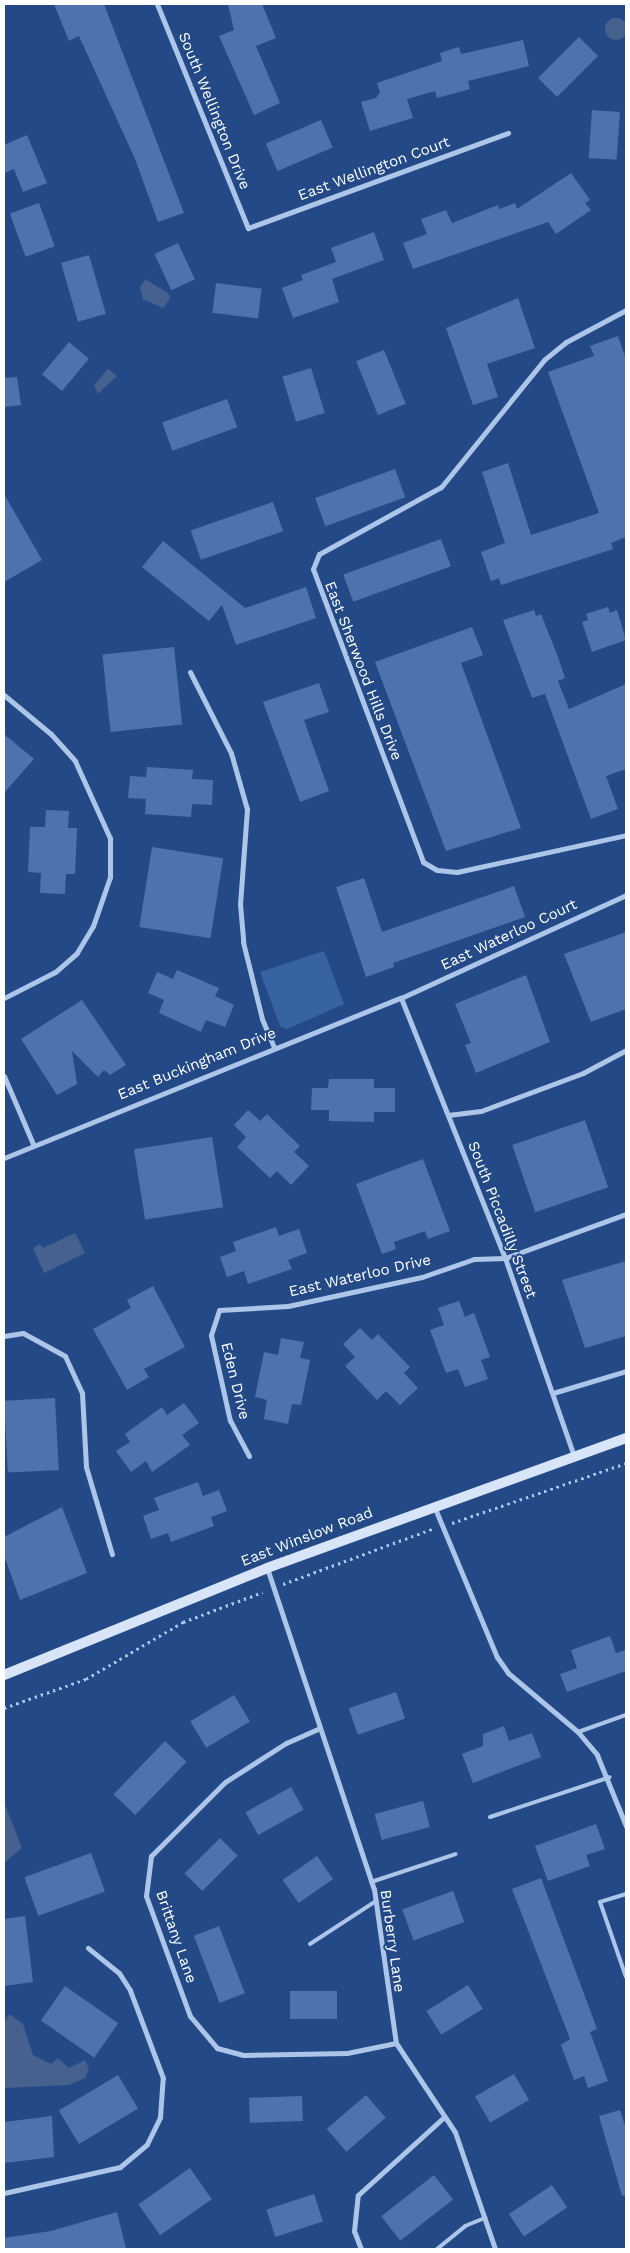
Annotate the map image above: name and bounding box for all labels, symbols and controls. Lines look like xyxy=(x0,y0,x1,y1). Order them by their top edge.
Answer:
street label: South Wellington Drive xyxy=(174,29,254,193)
street label: East Wellington Court xyxy=(295,133,453,205)
street label: East Sherwood Hills Drive xyxy=(320,579,406,763)
street label: East Waterloo Court xyxy=(438,895,580,975)
street label: East Buckingham Drive xyxy=(115,1024,279,1104)
street label: South Piccadilly Street xyxy=(464,1139,540,1301)
street label: East Waterloo Drive xyxy=(287,1251,433,1301)
street label: Eden Drive xyxy=(217,1340,253,1422)
street label: East Winslow Road xyxy=(238,1503,376,1571)
street label: Brittany Lane xyxy=(152,1888,200,1986)
street label: Burberry Lane xyxy=(376,1888,408,1994)

